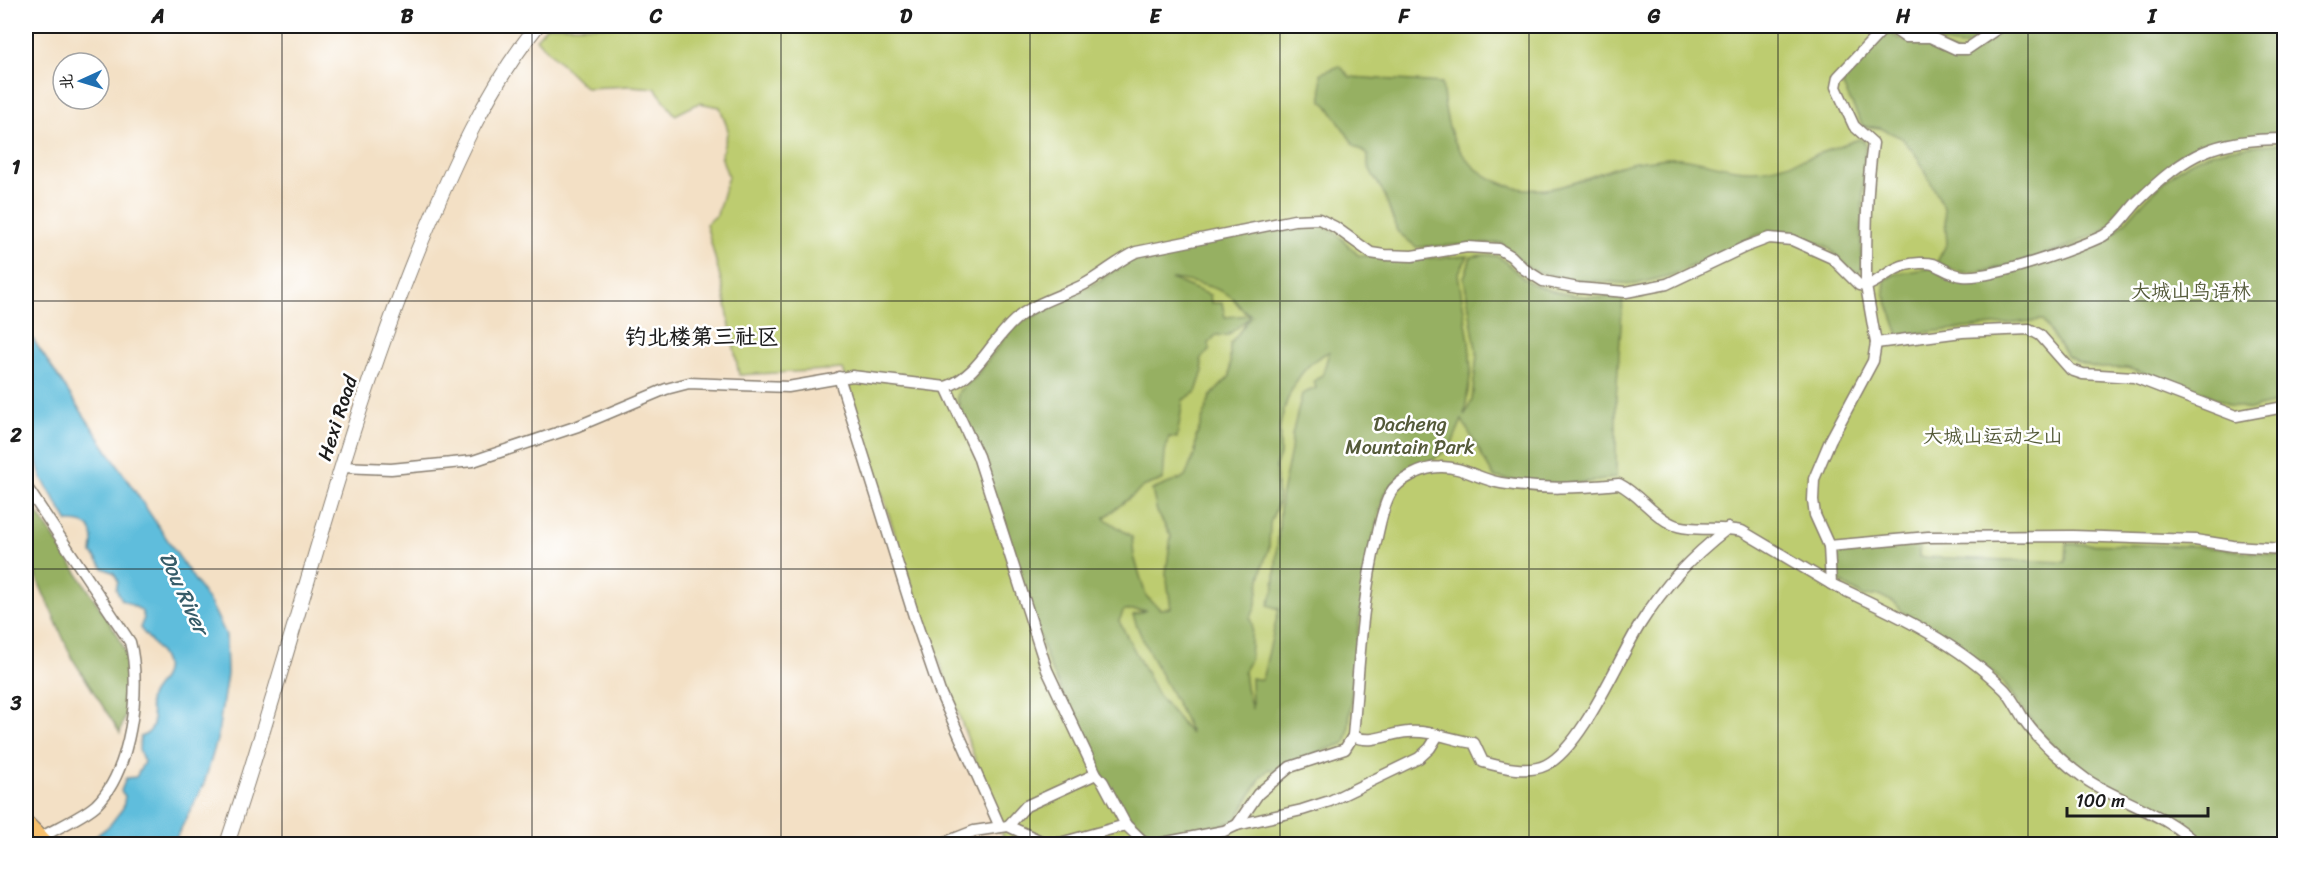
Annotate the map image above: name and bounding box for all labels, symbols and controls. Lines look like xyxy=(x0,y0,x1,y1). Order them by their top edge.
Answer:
text: A xyxy=(150,0,165,34)
text: B xyxy=(401,0,414,34)
text: C xyxy=(649,0,663,34)
text: D xyxy=(900,0,913,34)
text: E xyxy=(1149,0,1162,34)
text: F xyxy=(1398,0,1411,34)
text: G xyxy=(1647,0,1661,34)
text: H xyxy=(1895,0,1911,34)
text: I xyxy=(2147,0,2158,34)
north arrow xyxy=(51,51,111,111)
text: 北 xyxy=(52,73,82,91)
text: 1 xyxy=(12,150,21,185)
park label: 大城山鸟语林 xyxy=(2131,274,2251,309)
district label: 钓北楼第三社区 xyxy=(625,317,779,356)
street label: Hexi Road xyxy=(307,370,368,465)
park label: Dacheng Mountain Park xyxy=(1345,407,1475,465)
text: 2 xyxy=(9,418,22,453)
park label: 大城山运动之山 xyxy=(1923,419,2063,454)
water label: Dou River xyxy=(148,545,222,645)
text: 3 xyxy=(10,686,22,721)
scale bar xyxy=(2067,780,2208,818)
text: 100 m xyxy=(2076,785,2125,817)

